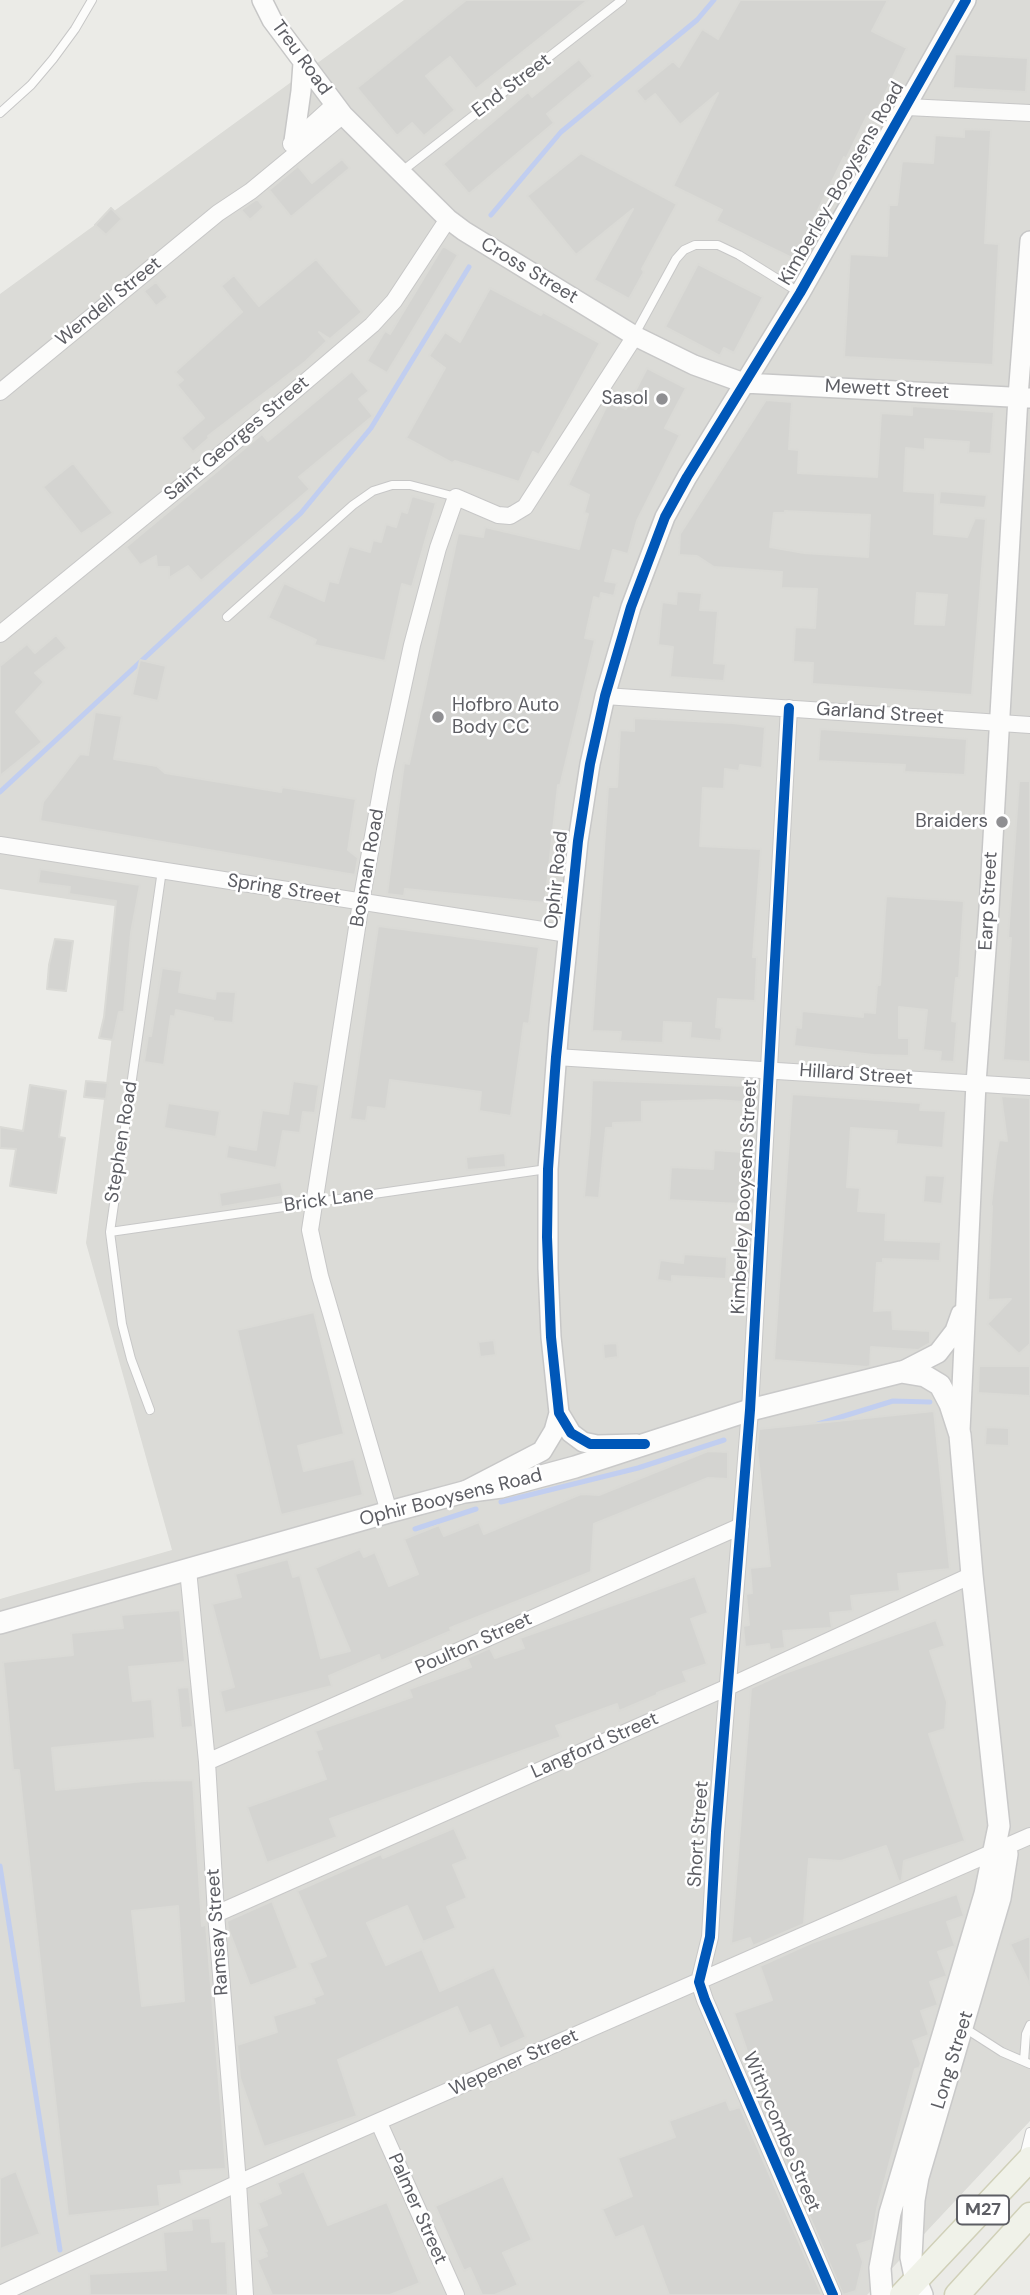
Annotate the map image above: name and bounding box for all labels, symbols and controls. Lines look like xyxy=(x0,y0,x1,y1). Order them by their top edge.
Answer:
street label: Treu Road xyxy=(266,16,336,100)
street label: End Street xyxy=(468,49,556,123)
street label: Kimberley-Booysens Road xyxy=(774,78,910,290)
street label: Cross Street xyxy=(476,233,582,309)
street label: Wendell Street xyxy=(52,252,166,352)
street label: Saint Georges Street xyxy=(160,372,314,506)
street label: Mewett Street xyxy=(824,375,950,405)
place label: Sasol xyxy=(602,388,648,410)
marker: Sasol xyxy=(654,391,670,407)
place label: Hofbro Auto Body CC xyxy=(452,695,559,739)
street label: Garland Street xyxy=(815,698,945,730)
marker: Hofbro Auto Body CC xyxy=(430,709,446,725)
street label: Bosman Road xyxy=(346,807,390,929)
place label: Braiders xyxy=(915,811,988,833)
marker: Braiders xyxy=(994,814,1010,830)
street label: Ophir Road xyxy=(541,830,573,930)
street label: Earp Street xyxy=(975,851,1003,951)
street label: Spring Street xyxy=(225,870,343,910)
street label: Hillard Street xyxy=(798,1060,914,1090)
street label: Kimberley Booysens Street xyxy=(727,1079,763,1315)
street label: Stephen Road xyxy=(101,1080,143,1204)
street label: Brick Lane xyxy=(283,1182,375,1218)
street label: Ophir Booysens Road xyxy=(357,1464,545,1532)
street label: Poulton Street xyxy=(412,1608,536,1680)
street label: Langford Street xyxy=(528,1708,662,1784)
street label: Short Street xyxy=(684,1780,714,1888)
street label: Ramsay Street xyxy=(202,1868,234,1996)
street label: Long Street xyxy=(927,2008,979,2112)
street label: Wepener Street xyxy=(446,2024,582,2102)
street label: Withycombe Street xyxy=(737,2049,825,2215)
street label: Palmer Street xyxy=(382,2150,452,2268)
road number: M27 xyxy=(957,2196,1009,2224)

